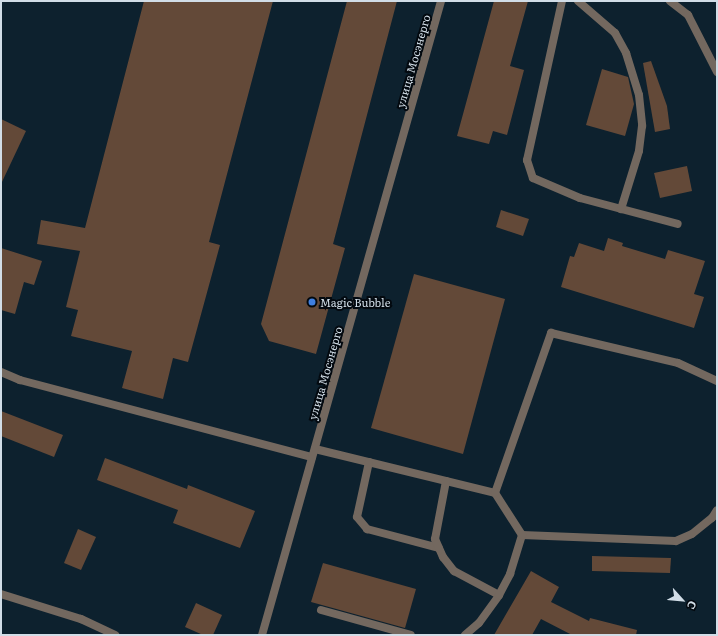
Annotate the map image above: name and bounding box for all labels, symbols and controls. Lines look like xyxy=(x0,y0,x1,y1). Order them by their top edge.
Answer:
street label: улица Мосэнерго xyxy=(393,13,433,109)
place label: Magic Bubble xyxy=(320,295,390,309)
marker: Magic Bubble xyxy=(307,297,317,307)
street label: улица Мосэнерго xyxy=(305,325,345,421)
north arrow xyxy=(662,580,702,620)
text: С xyxy=(684,598,702,613)

